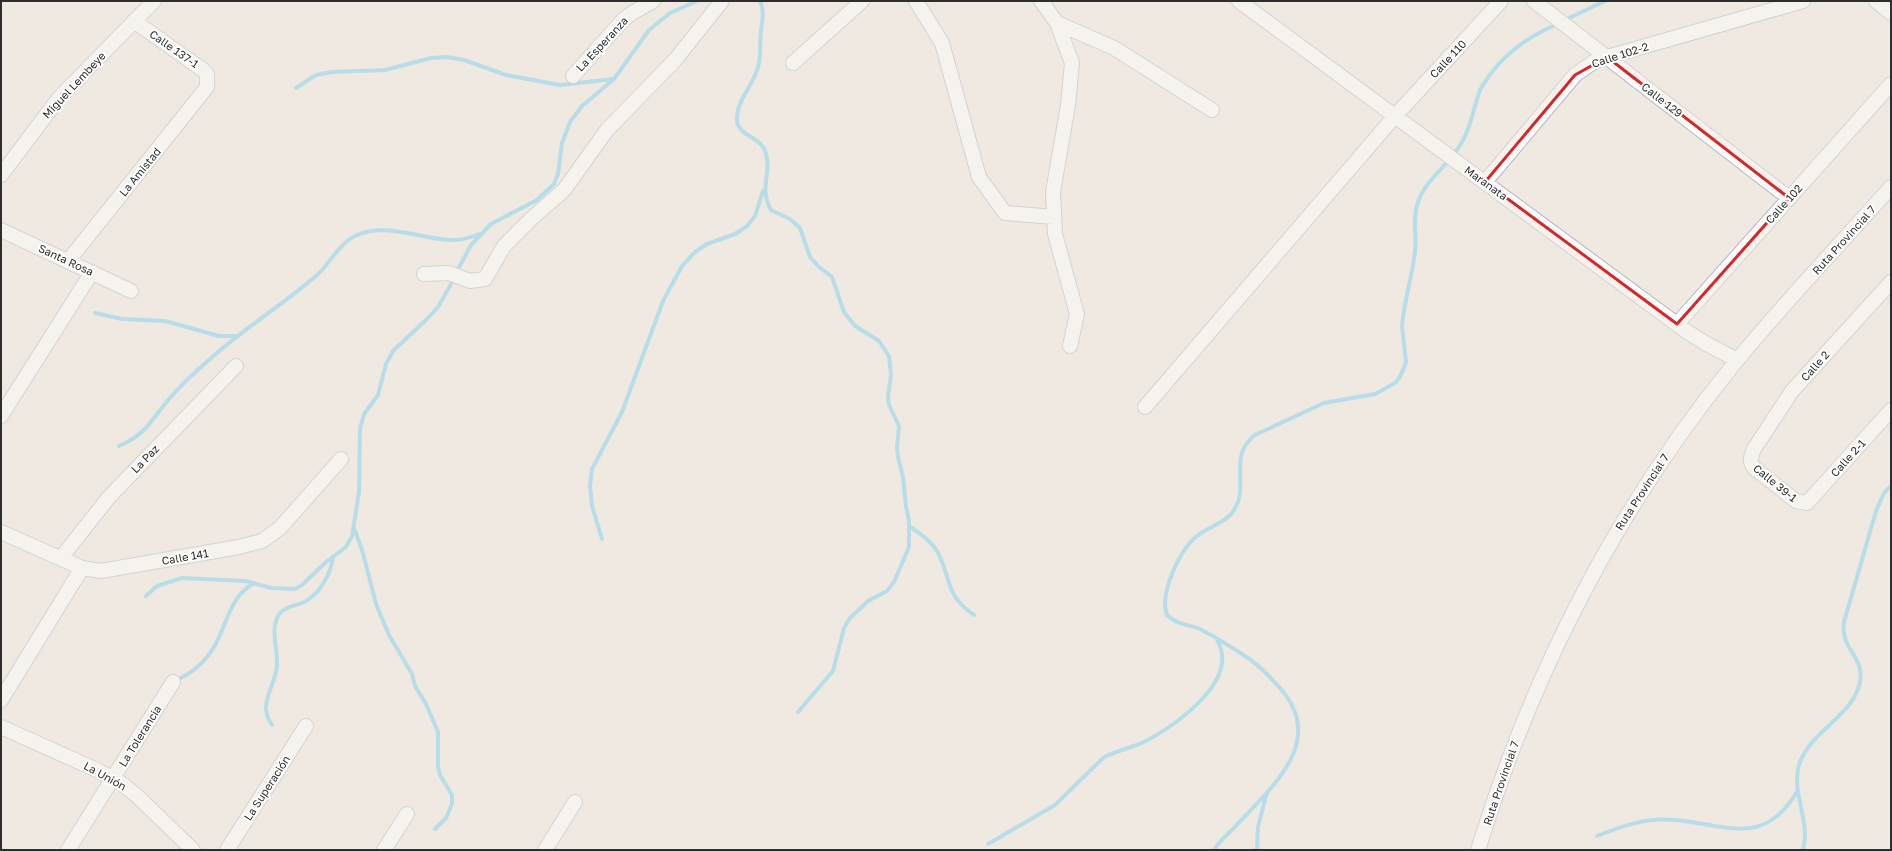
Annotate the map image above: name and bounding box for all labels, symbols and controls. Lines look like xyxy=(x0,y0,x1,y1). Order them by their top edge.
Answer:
street label: La Esperanza xyxy=(573,14,630,74)
street label: Calle 137-1 xyxy=(147,27,201,70)
street label: Calle 110 xyxy=(1427,37,1469,80)
street label: Calle 102-2 xyxy=(1590,39,1650,70)
street label: Miguel Lembeye xyxy=(40,49,108,121)
street label: Calle 129 xyxy=(1639,80,1685,120)
street label: La Amistad xyxy=(116,145,163,199)
street label: Maranata xyxy=(1462,163,1510,202)
street label: Calle 102 xyxy=(1763,181,1805,226)
street label: Ruta Provincial 7 xyxy=(1809,202,1878,277)
street label: Santa Rosa xyxy=(37,241,96,278)
street label: Calle 2 xyxy=(1798,348,1832,383)
street label: Calle 2-1 xyxy=(1828,436,1868,479)
street label: La Paz xyxy=(128,442,161,475)
street label: Ruta Provincial 7 xyxy=(1612,451,1671,532)
street label: Calle 39-1 xyxy=(1751,461,1800,504)
street label: Calle 141 xyxy=(161,546,209,567)
street label: La Tolerancia xyxy=(116,703,164,769)
street label: Ruta Provincial 7 xyxy=(1480,739,1521,827)
street label: La Superación xyxy=(241,753,292,823)
street label: La Unión xyxy=(82,759,129,793)

